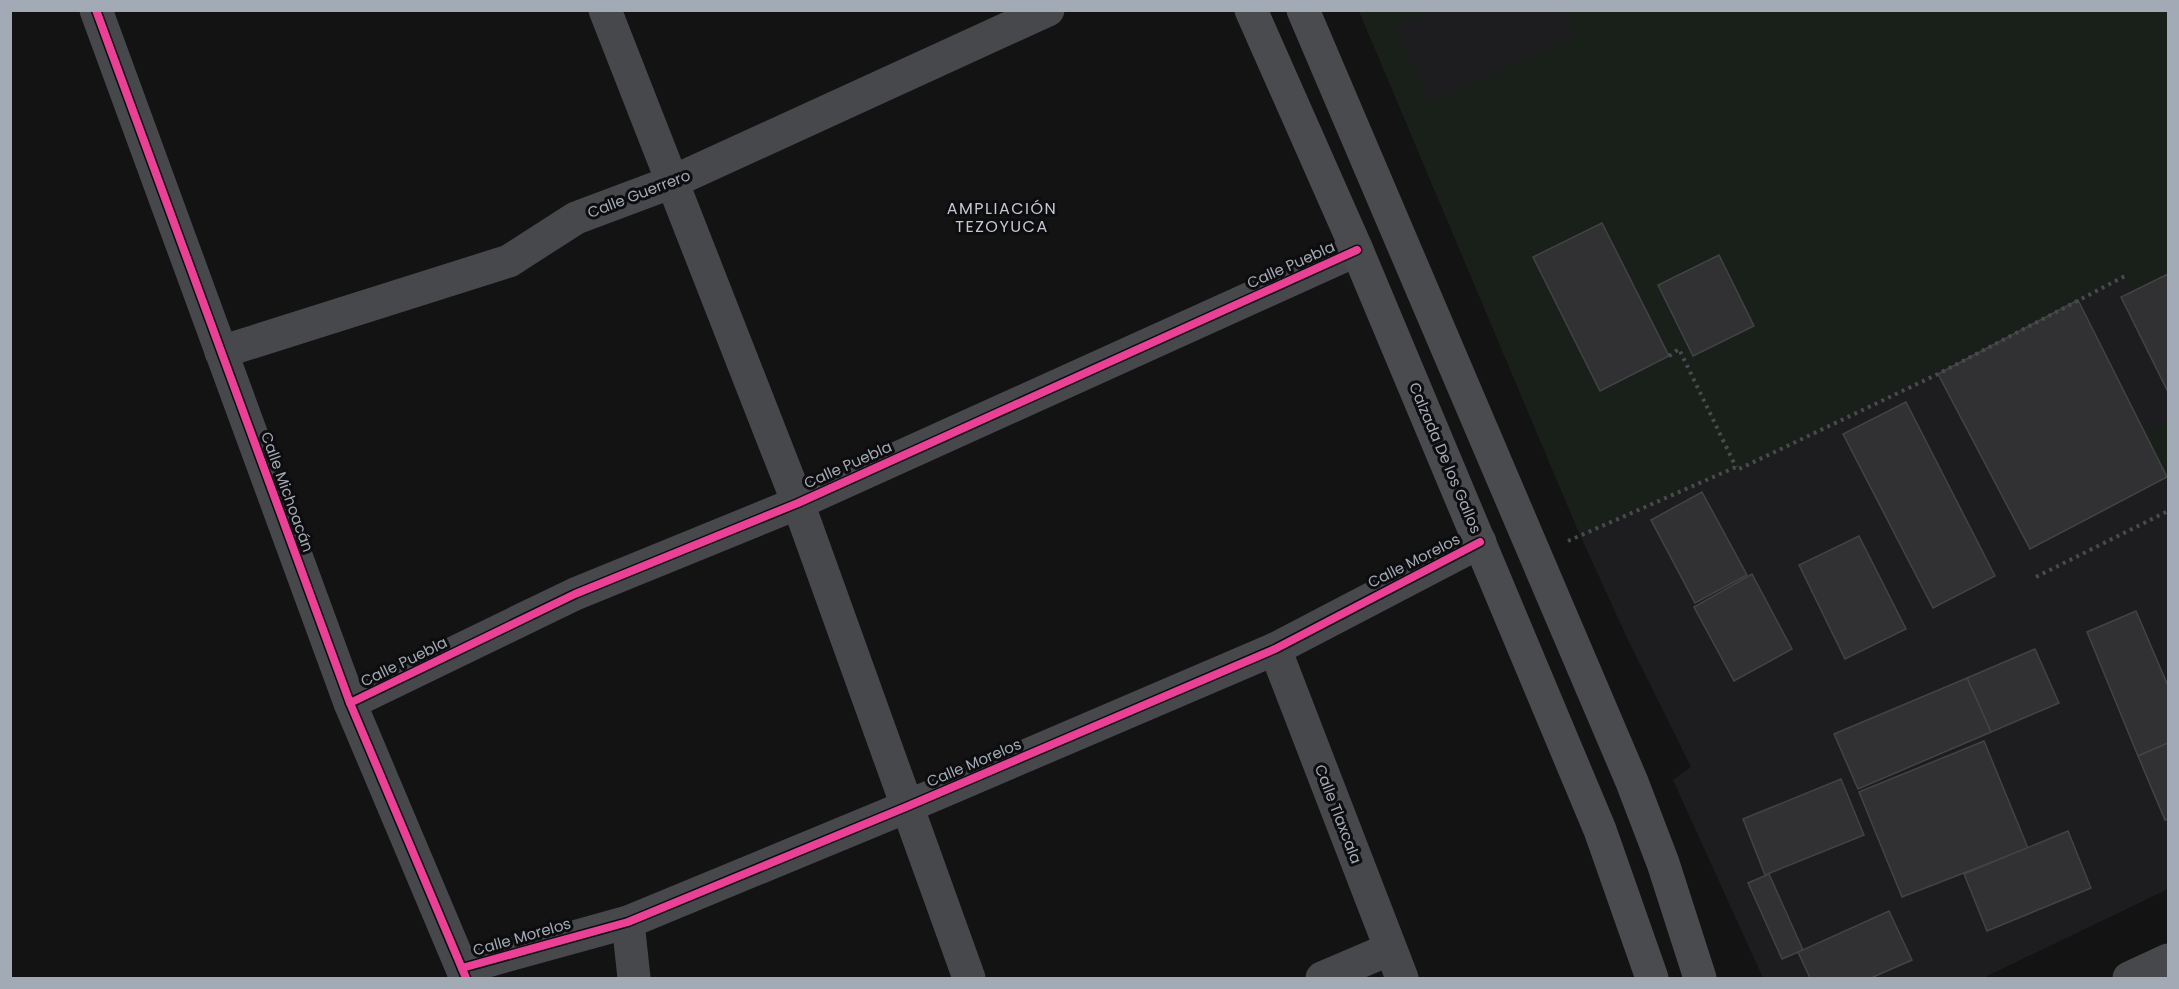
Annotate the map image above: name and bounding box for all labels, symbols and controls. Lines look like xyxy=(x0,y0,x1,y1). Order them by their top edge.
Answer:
street label: Calle Guerrero xyxy=(584,164,693,223)
district label: AMPLIACIÓN TEZOYUCA xyxy=(947,197,1057,238)
street label: Calle Puebla xyxy=(1244,236,1338,293)
street label: Calzada De los Gallos xyxy=(1404,379,1487,537)
street label: Calle Michoacán xyxy=(256,429,319,555)
street label: Calle Puebla xyxy=(801,436,895,493)
street label: Calle Morelos xyxy=(1364,528,1464,593)
street label: Calle Puebla xyxy=(357,632,451,692)
street label: Calle Morelos xyxy=(923,733,1025,792)
street label: Calle Tlaxcala xyxy=(1310,761,1367,866)
street label: Calle Morelos xyxy=(470,912,573,961)

